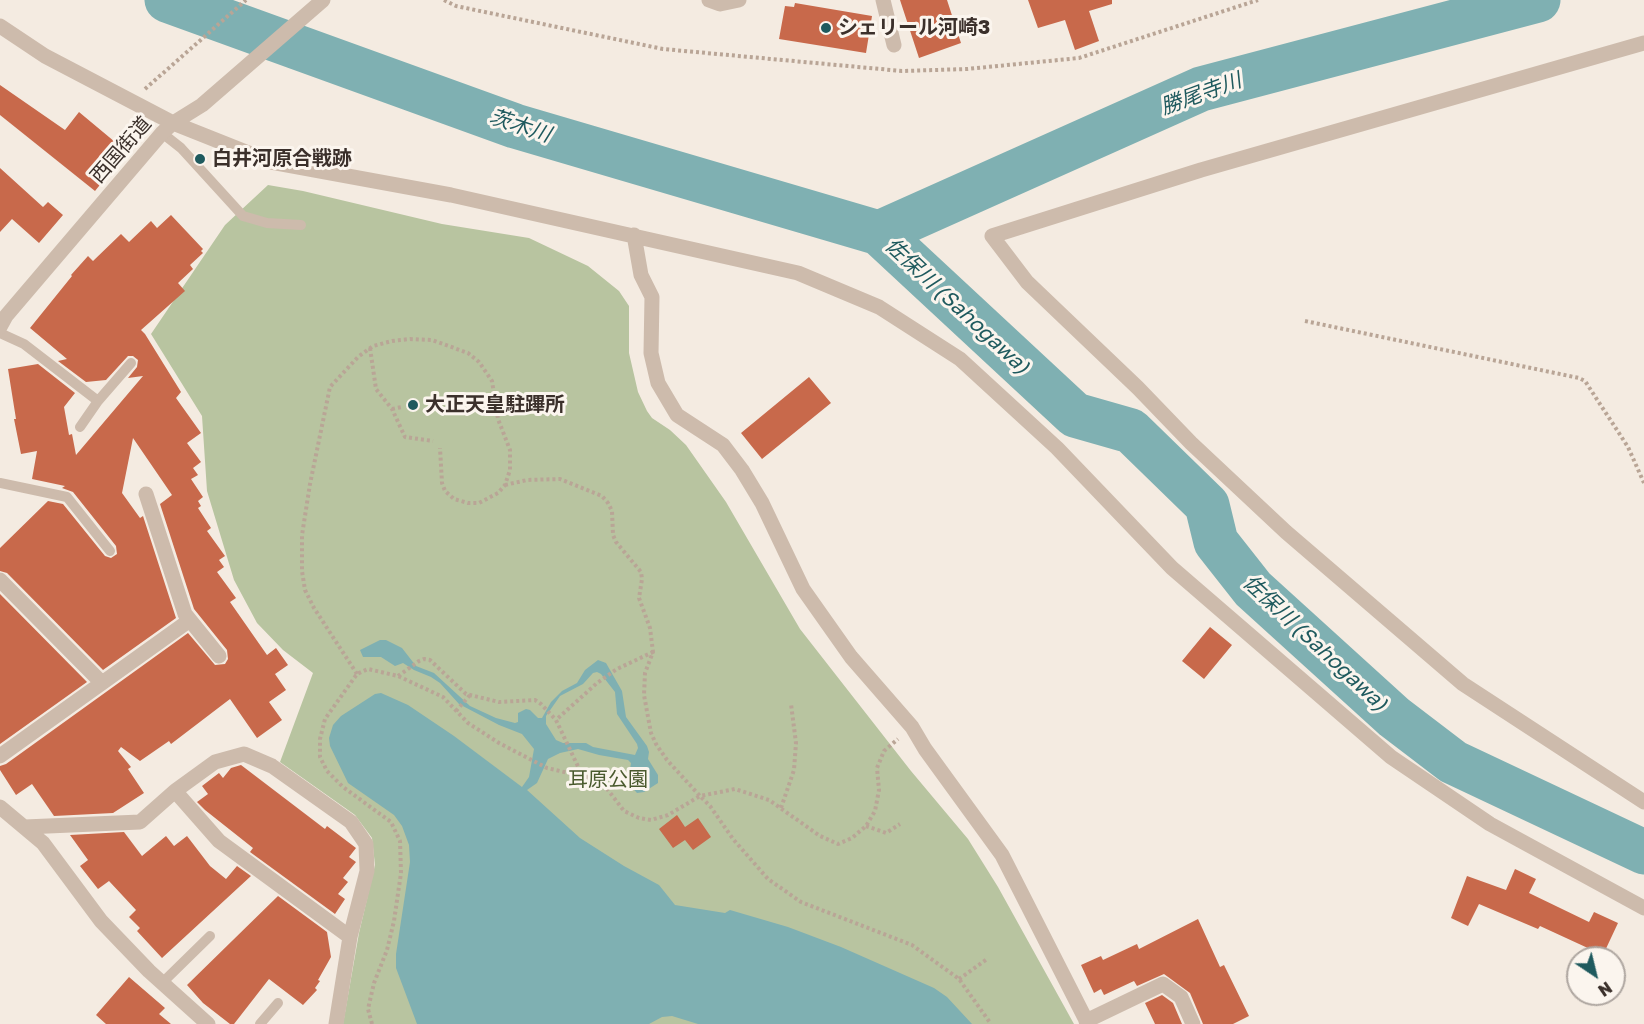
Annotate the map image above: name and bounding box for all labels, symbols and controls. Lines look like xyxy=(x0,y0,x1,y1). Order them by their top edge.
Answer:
place label: シェリール河崎3 xyxy=(838,16,990,40)
marker: シェリール河崎3 xyxy=(819,21,833,35)
water label: 勝尾寺川 xyxy=(1157,68,1245,120)
water label: 茨木川 xyxy=(486,104,554,148)
street label: 西国街道 xyxy=(86,112,156,188)
place label: 白井河原合戦跡 xyxy=(212,147,352,171)
marker: 白井河原合戦跡 xyxy=(193,152,207,166)
water label: 佐保川 (Sahogawa) xyxy=(880,233,1034,379)
place label: 大正天皇駐蹕所 xyxy=(425,393,565,417)
marker: 大正天皇駐蹕所 xyxy=(406,398,420,412)
water label: 佐保川 (Sahogawa) xyxy=(1238,570,1392,716)
park label: 耳原公園 xyxy=(568,768,648,792)
north arrow xyxy=(1566,946,1626,1006)
text: N xyxy=(1594,977,1616,1001)

